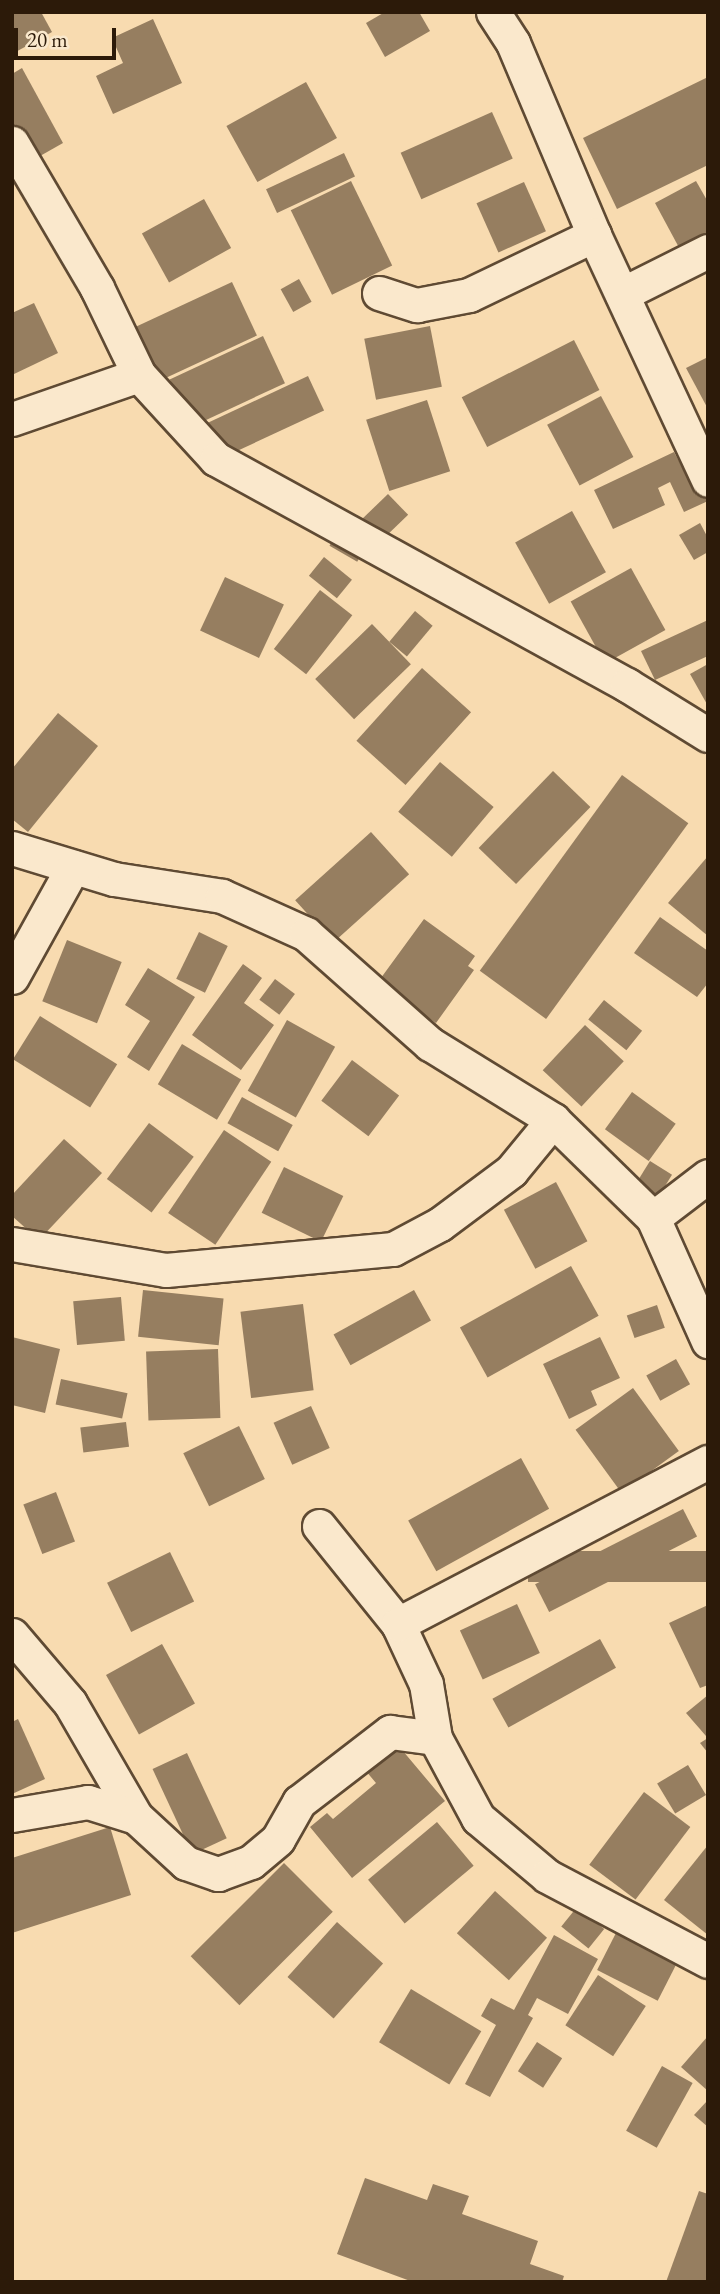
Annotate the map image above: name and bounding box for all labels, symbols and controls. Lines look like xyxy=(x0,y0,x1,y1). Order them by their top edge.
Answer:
scale bar xyxy=(18,14,119,58)
text: 20 m xyxy=(27,26,68,53)

